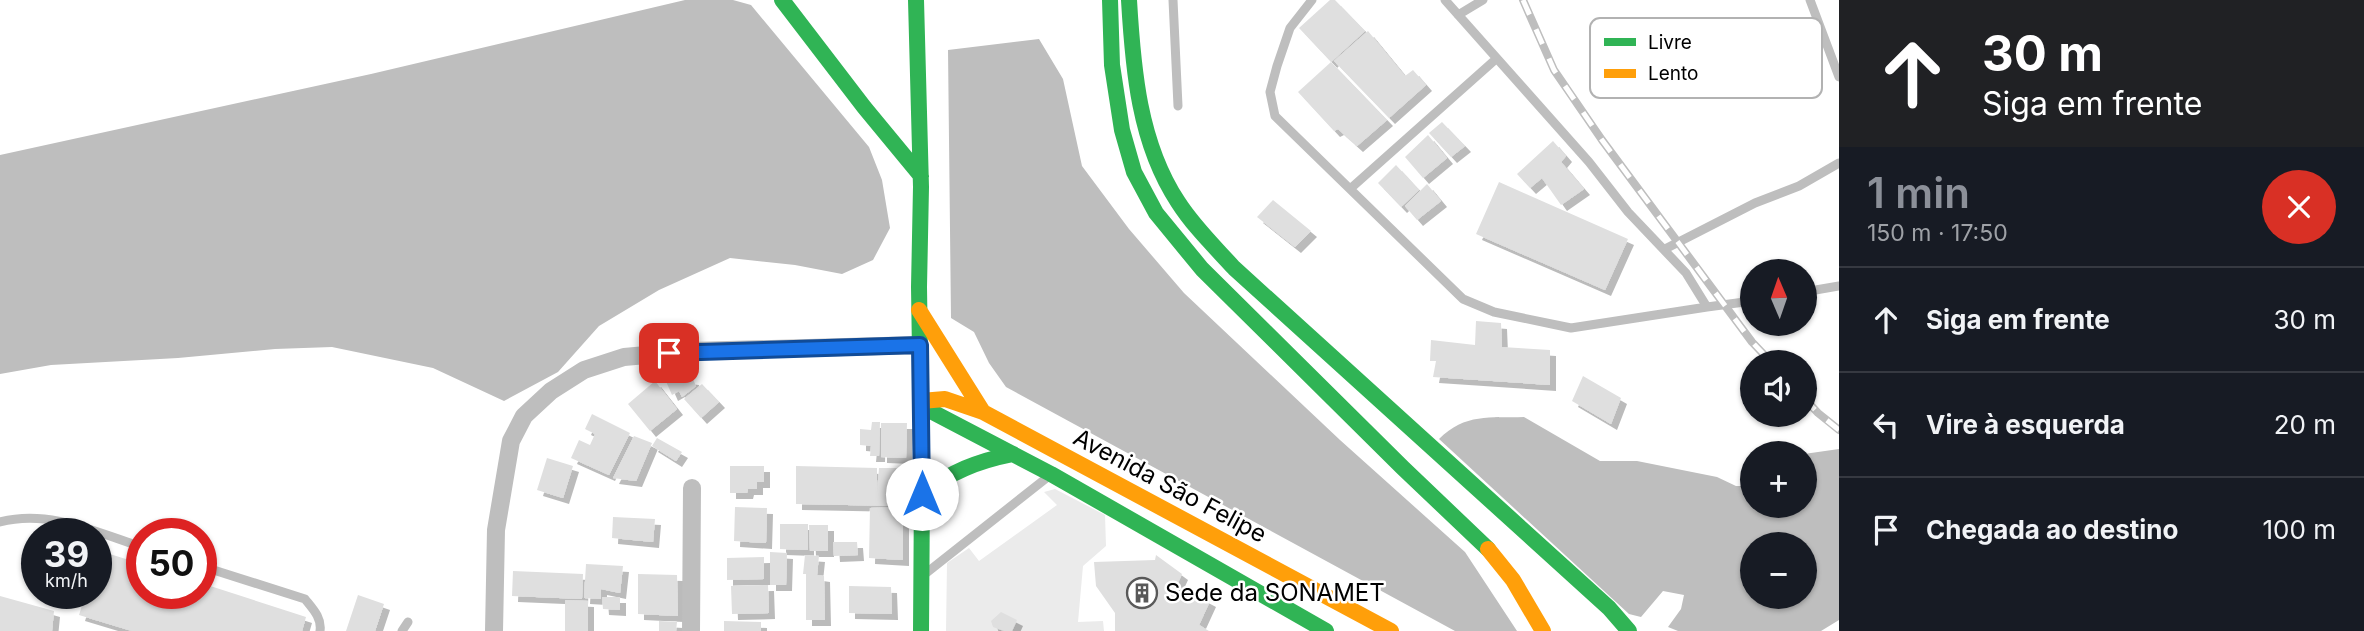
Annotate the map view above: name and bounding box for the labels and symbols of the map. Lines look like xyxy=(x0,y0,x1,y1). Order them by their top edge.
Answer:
legend xyxy=(1590,18,1822,98)
text: Livre xyxy=(1648,31,1692,54)
text: Lento xyxy=(1648,62,1698,85)
north arrow xyxy=(1740,259,1816,336)
pin xyxy=(639,323,699,383)
street label: Avenida São Felipe xyxy=(1069,422,1272,549)
position arrow xyxy=(885,457,959,531)
speed limit sign: 50 xyxy=(126,518,217,609)
building icon: Sede da SONAMET xyxy=(1125,576,1159,610)
place label: Sede da SONAMET xyxy=(1165,578,1385,607)

